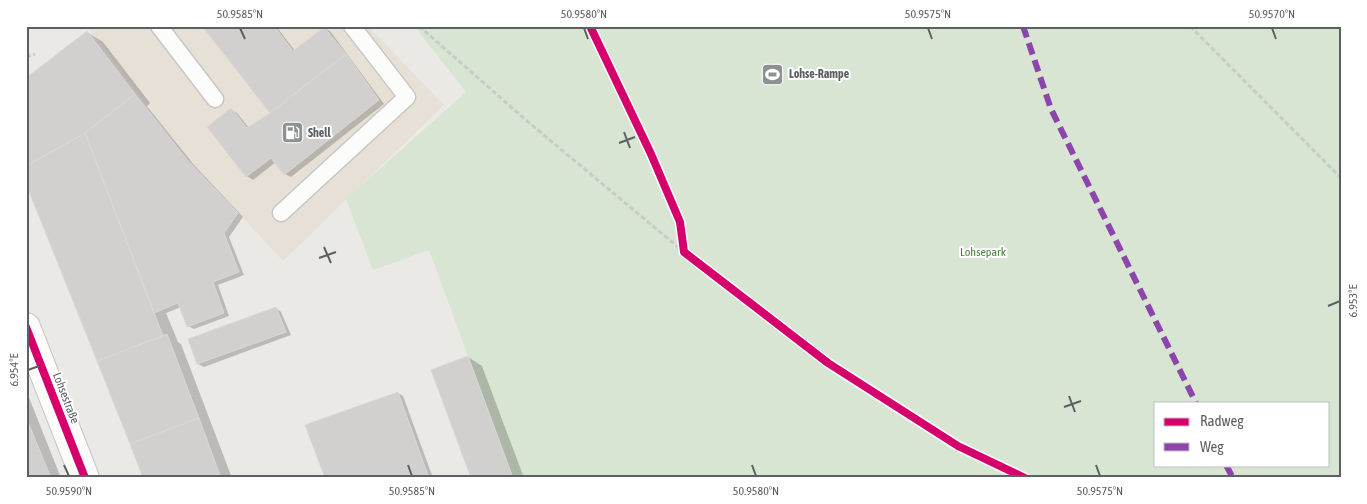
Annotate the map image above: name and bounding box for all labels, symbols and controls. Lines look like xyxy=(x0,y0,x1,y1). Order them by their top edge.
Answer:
text: 50.9585°N xyxy=(217,7,263,21)
text: 50.9580°N xyxy=(561,7,607,21)
text: 50.9575°N xyxy=(905,7,951,21)
text: 50.9570°N xyxy=(1249,7,1295,21)
sports icon: Lohse-Rampe xyxy=(761,62,785,86)
place label: Lohse-Rampe xyxy=(789,67,850,81)
fuel station icon: Shell xyxy=(280,121,304,145)
place label: Shell xyxy=(308,126,331,140)
park label: Lohsepark xyxy=(960,245,1007,259)
text: 6.953°E xyxy=(1346,284,1360,318)
text: 6.954°E xyxy=(7,353,21,387)
street label: Lohsestraße xyxy=(50,371,82,425)
legend xyxy=(1154,402,1330,466)
text: Radweg xyxy=(1200,412,1244,429)
text: Weg xyxy=(1200,438,1224,455)
text: 50.9590°N xyxy=(46,484,92,498)
text: 50.9585°N xyxy=(389,484,435,498)
text: 50.9580°N xyxy=(733,484,779,498)
text: 50.9575°N xyxy=(1077,484,1123,498)

